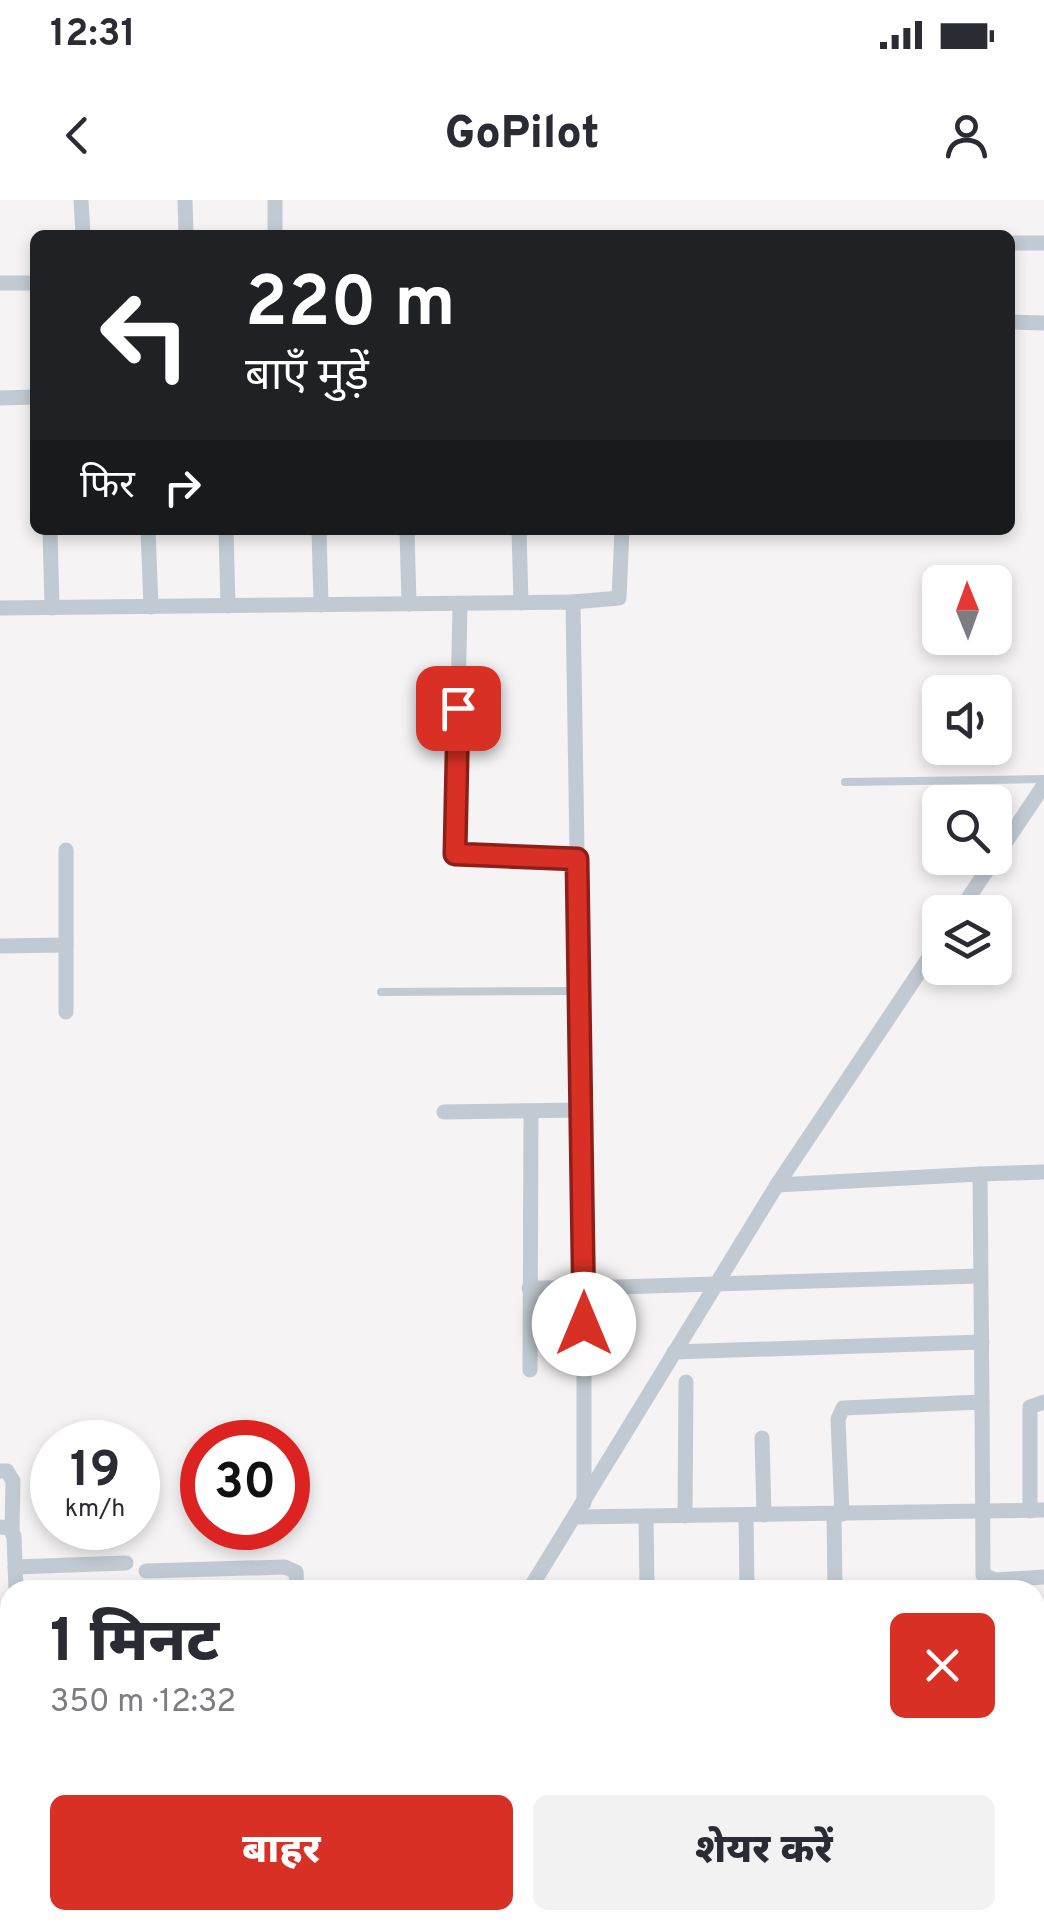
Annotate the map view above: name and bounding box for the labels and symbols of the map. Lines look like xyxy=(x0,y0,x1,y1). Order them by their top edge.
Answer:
north arrow xyxy=(922,565,1012,655)
pin xyxy=(416,666,501,751)
position arrow xyxy=(532,1272,636,1376)
speed limit sign: 30 xyxy=(180,1420,310,1550)

